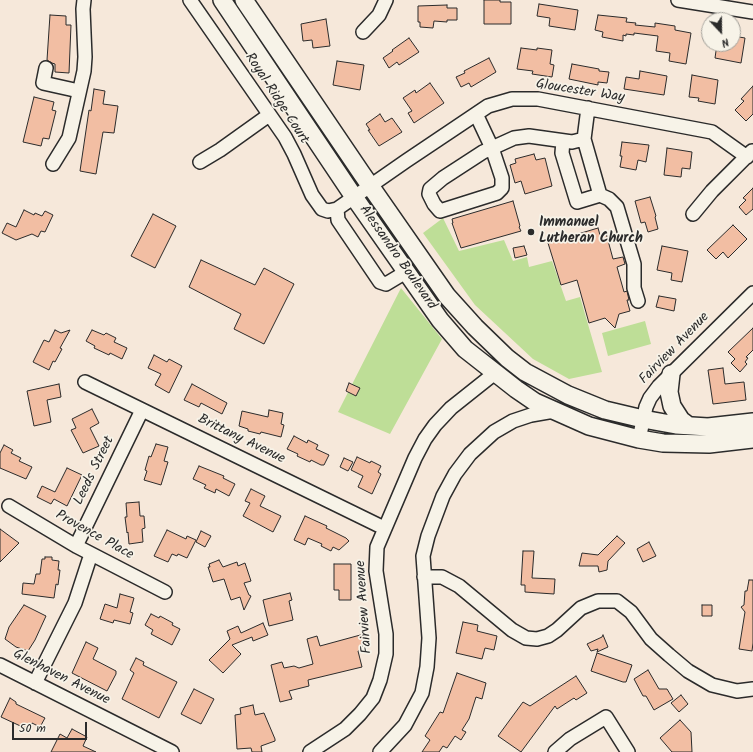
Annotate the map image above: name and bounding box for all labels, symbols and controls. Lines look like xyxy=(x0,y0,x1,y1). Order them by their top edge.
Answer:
north arrow xyxy=(701,12,741,52)
text: N xyxy=(719,33,732,52)
street label: Royal Ridge Court xyxy=(240,50,312,148)
street label: Gloucester Way xyxy=(534,77,626,107)
street label: Alessandro Boulevard xyxy=(355,203,439,313)
place label: Immanuel Lutheran Church xyxy=(539,216,643,248)
marker: Immanuel Lutheran Church xyxy=(526,227,536,237)
street label: Fairview Avenue xyxy=(636,309,714,389)
street label: Brittany Avenue xyxy=(195,412,287,468)
street label: Leeds Street xyxy=(71,434,119,508)
street label: Provence Place xyxy=(52,508,136,564)
street label: Fairview Avenue xyxy=(353,560,377,654)
street label: Glenhaven Avenue xyxy=(10,646,112,710)
scale bar xyxy=(14,714,89,740)
text: 50 m xyxy=(19,719,46,738)

